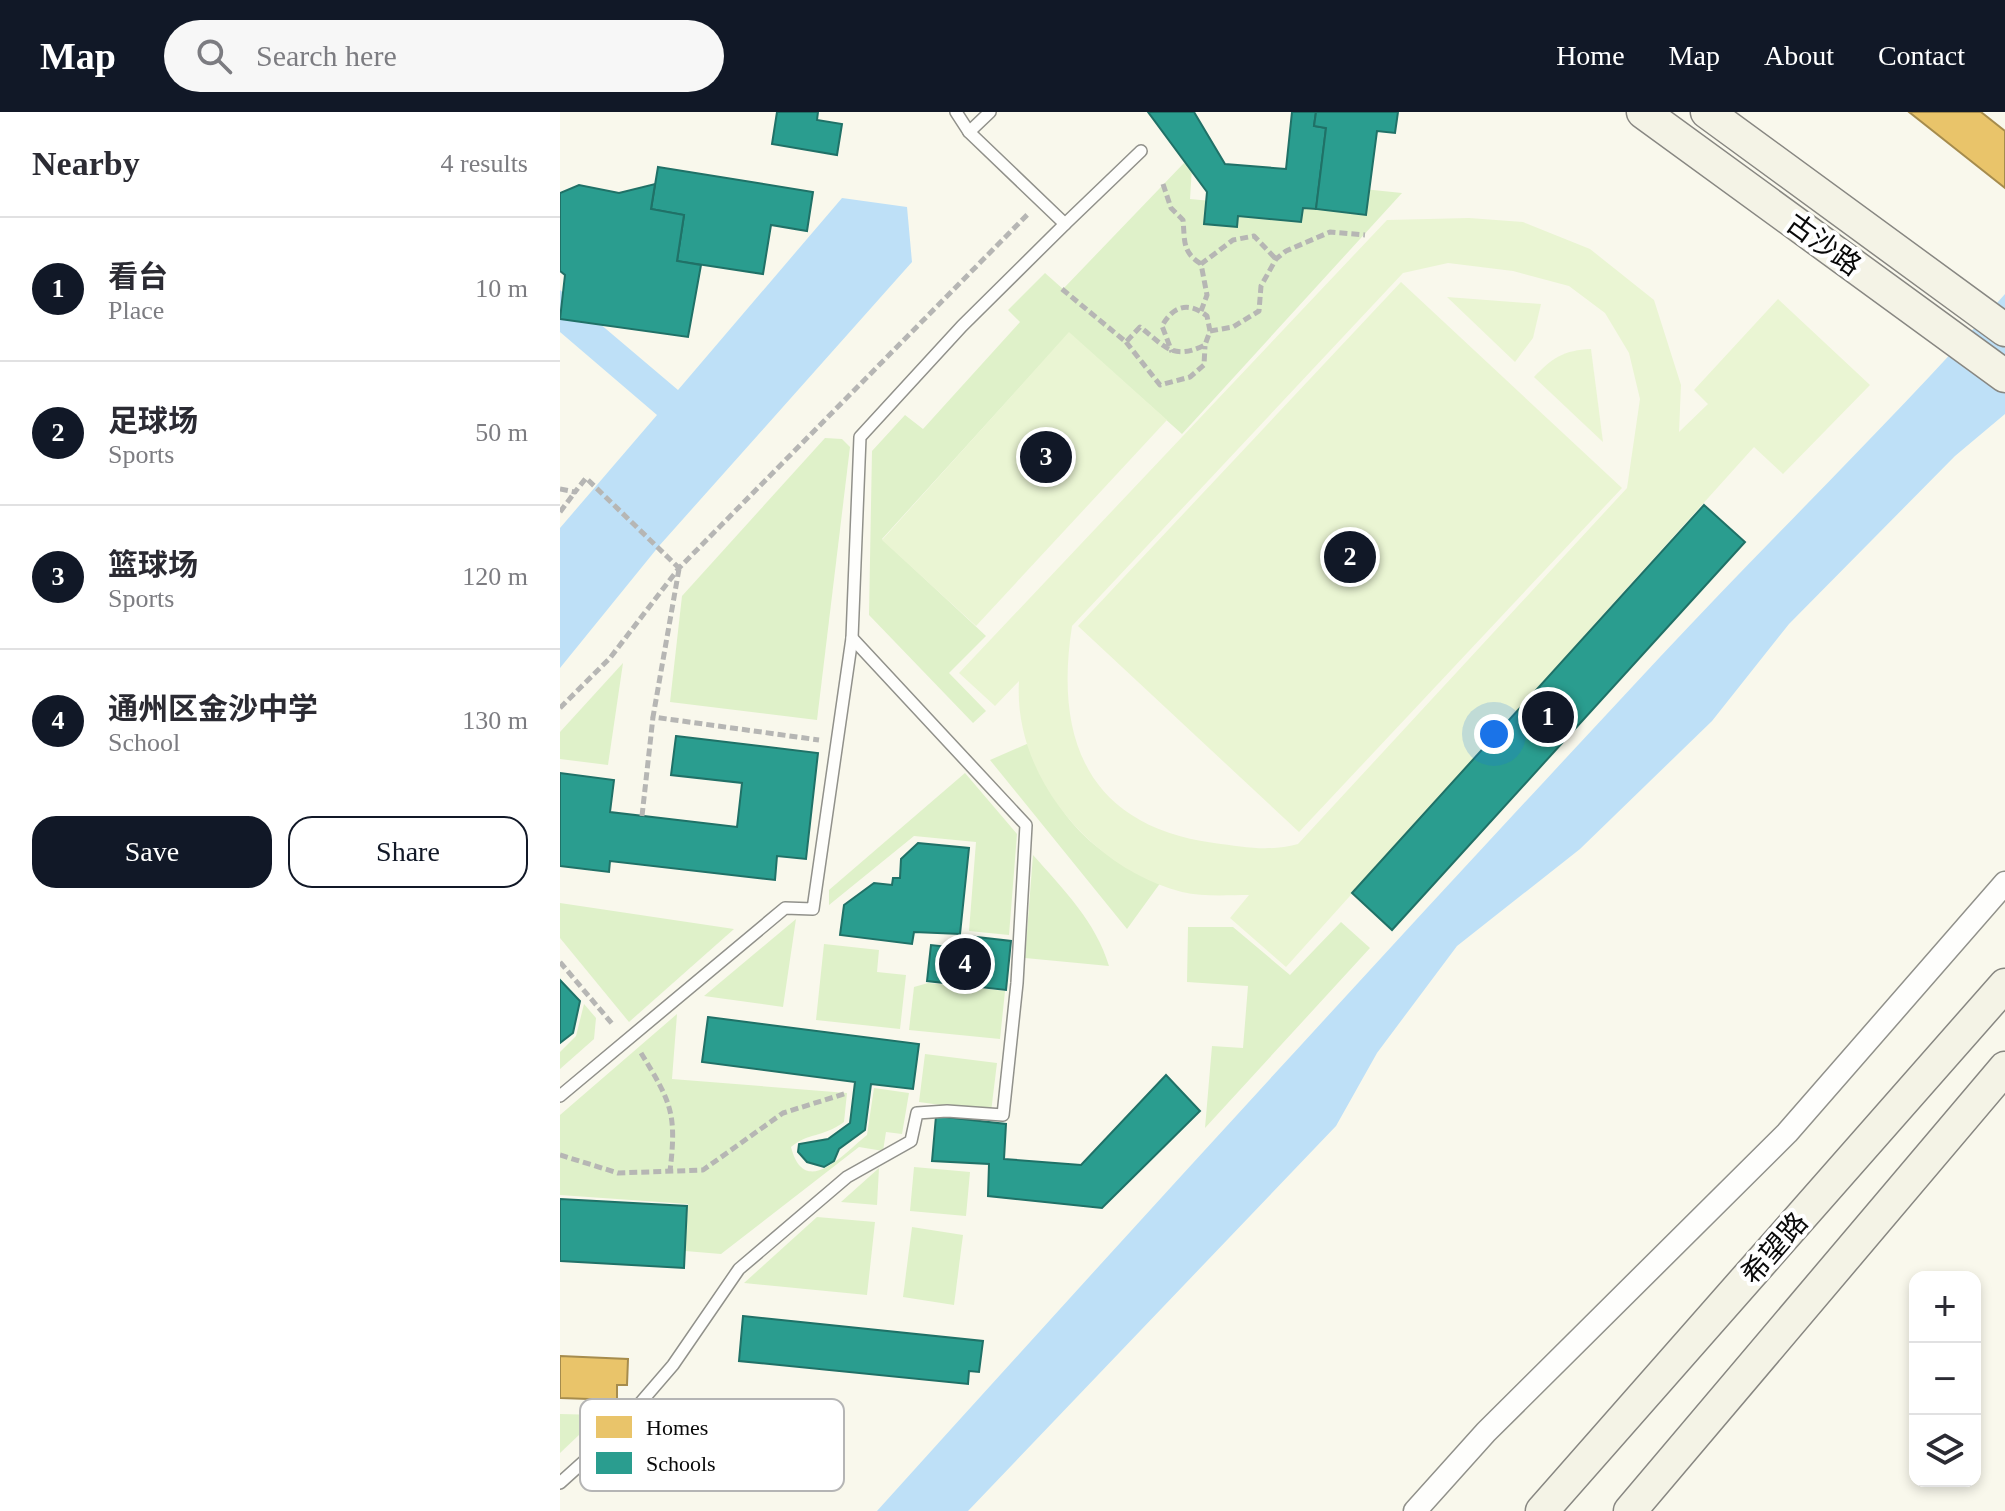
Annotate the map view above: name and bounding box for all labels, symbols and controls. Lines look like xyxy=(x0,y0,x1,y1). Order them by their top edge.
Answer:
search box xyxy=(164,20,724,92)
icon: search xyxy=(192,34,236,78)
text: Map xyxy=(40,35,116,77)
text: Search here xyxy=(256,39,397,72)
text: Home xyxy=(1556,40,1625,71)
text: Map xyxy=(1669,40,1720,71)
text: About xyxy=(1764,40,1834,71)
text: Contact xyxy=(1878,40,1965,71)
text: Nearby xyxy=(32,145,140,182)
text: 4 results xyxy=(441,149,528,178)
street label: 古沙路 xyxy=(1781,207,1867,282)
text: 看台 xyxy=(108,260,168,293)
text: 1 xyxy=(52,274,65,303)
text: 10 m xyxy=(475,274,528,303)
text: Place xyxy=(108,296,164,325)
text: 足球场 xyxy=(108,404,198,437)
text: 2 xyxy=(52,418,65,447)
text: 50 m xyxy=(475,418,528,447)
pin: 3 xyxy=(1020,427,1072,487)
text: Sports xyxy=(108,440,174,469)
pin: 2 xyxy=(1324,527,1376,587)
text: 篮球场 xyxy=(108,548,198,581)
text: 3 xyxy=(52,562,65,591)
text: 120 m xyxy=(462,562,528,591)
text: Sports xyxy=(108,584,174,613)
pin: 1 xyxy=(1522,687,1574,747)
text: 通州区金沙中学 xyxy=(108,692,318,725)
text: 4 xyxy=(52,706,65,735)
text: 130 m xyxy=(462,706,528,735)
your location xyxy=(1474,714,1514,754)
text: School xyxy=(108,728,180,757)
button: Save xyxy=(32,816,272,888)
button: Share xyxy=(288,816,528,888)
pin: 4 xyxy=(939,934,991,994)
street label: 希望路 xyxy=(1735,1206,1814,1290)
map controls xyxy=(1909,1271,1981,1487)
button: + xyxy=(1909,1271,1981,1343)
button: − xyxy=(1909,1343,1981,1415)
legend xyxy=(580,1399,844,1491)
text: Homes xyxy=(646,1415,708,1440)
button: layers xyxy=(1909,1415,1981,1487)
text: Schools xyxy=(646,1451,716,1476)

